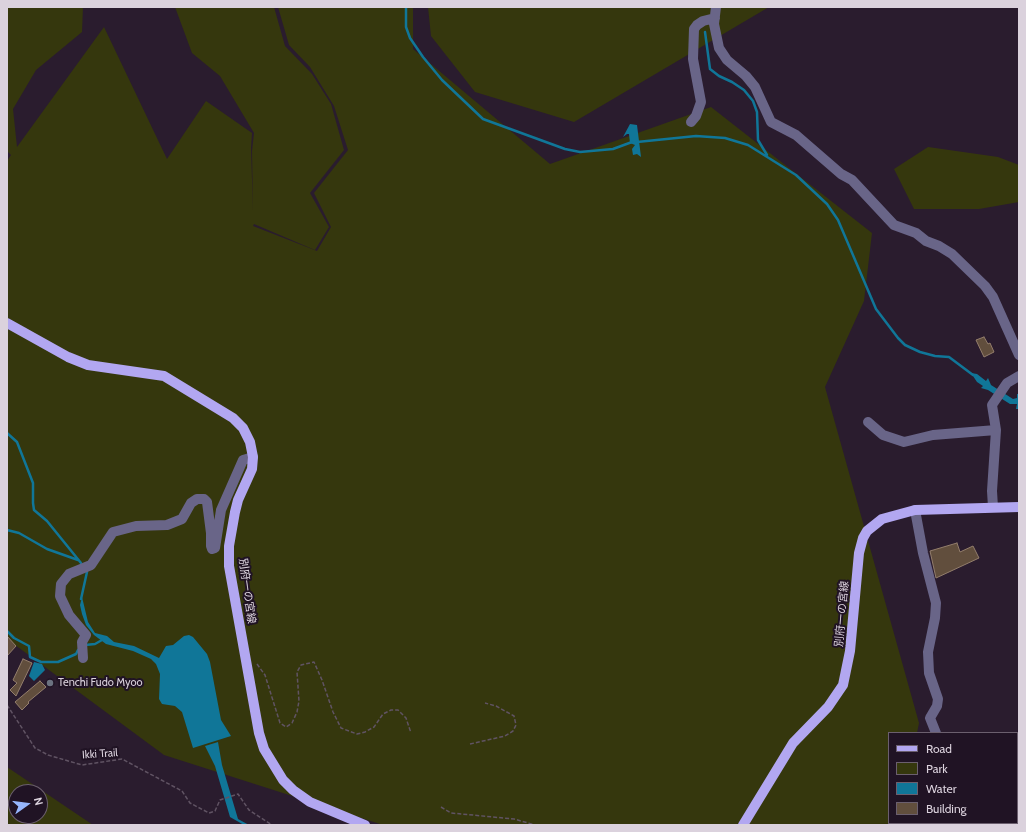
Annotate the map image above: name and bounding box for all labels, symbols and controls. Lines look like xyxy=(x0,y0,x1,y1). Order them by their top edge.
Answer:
street label: 別府一の宮線 xyxy=(236,557,258,625)
street label: 別府一の宮線 xyxy=(833,581,851,647)
place label: Tenchi Fudo Myoo xyxy=(58,676,142,690)
marker: Tenchi Fudo Myoo xyxy=(45,678,55,688)
legend xyxy=(888,732,1018,824)
text: Road xyxy=(926,741,952,756)
street label: Ikki Trail xyxy=(82,746,118,762)
text: Park xyxy=(926,761,948,776)
text: Water xyxy=(926,781,956,796)
north arrow xyxy=(8,784,48,824)
text: N xyxy=(31,796,46,807)
text: Building xyxy=(926,801,967,816)

